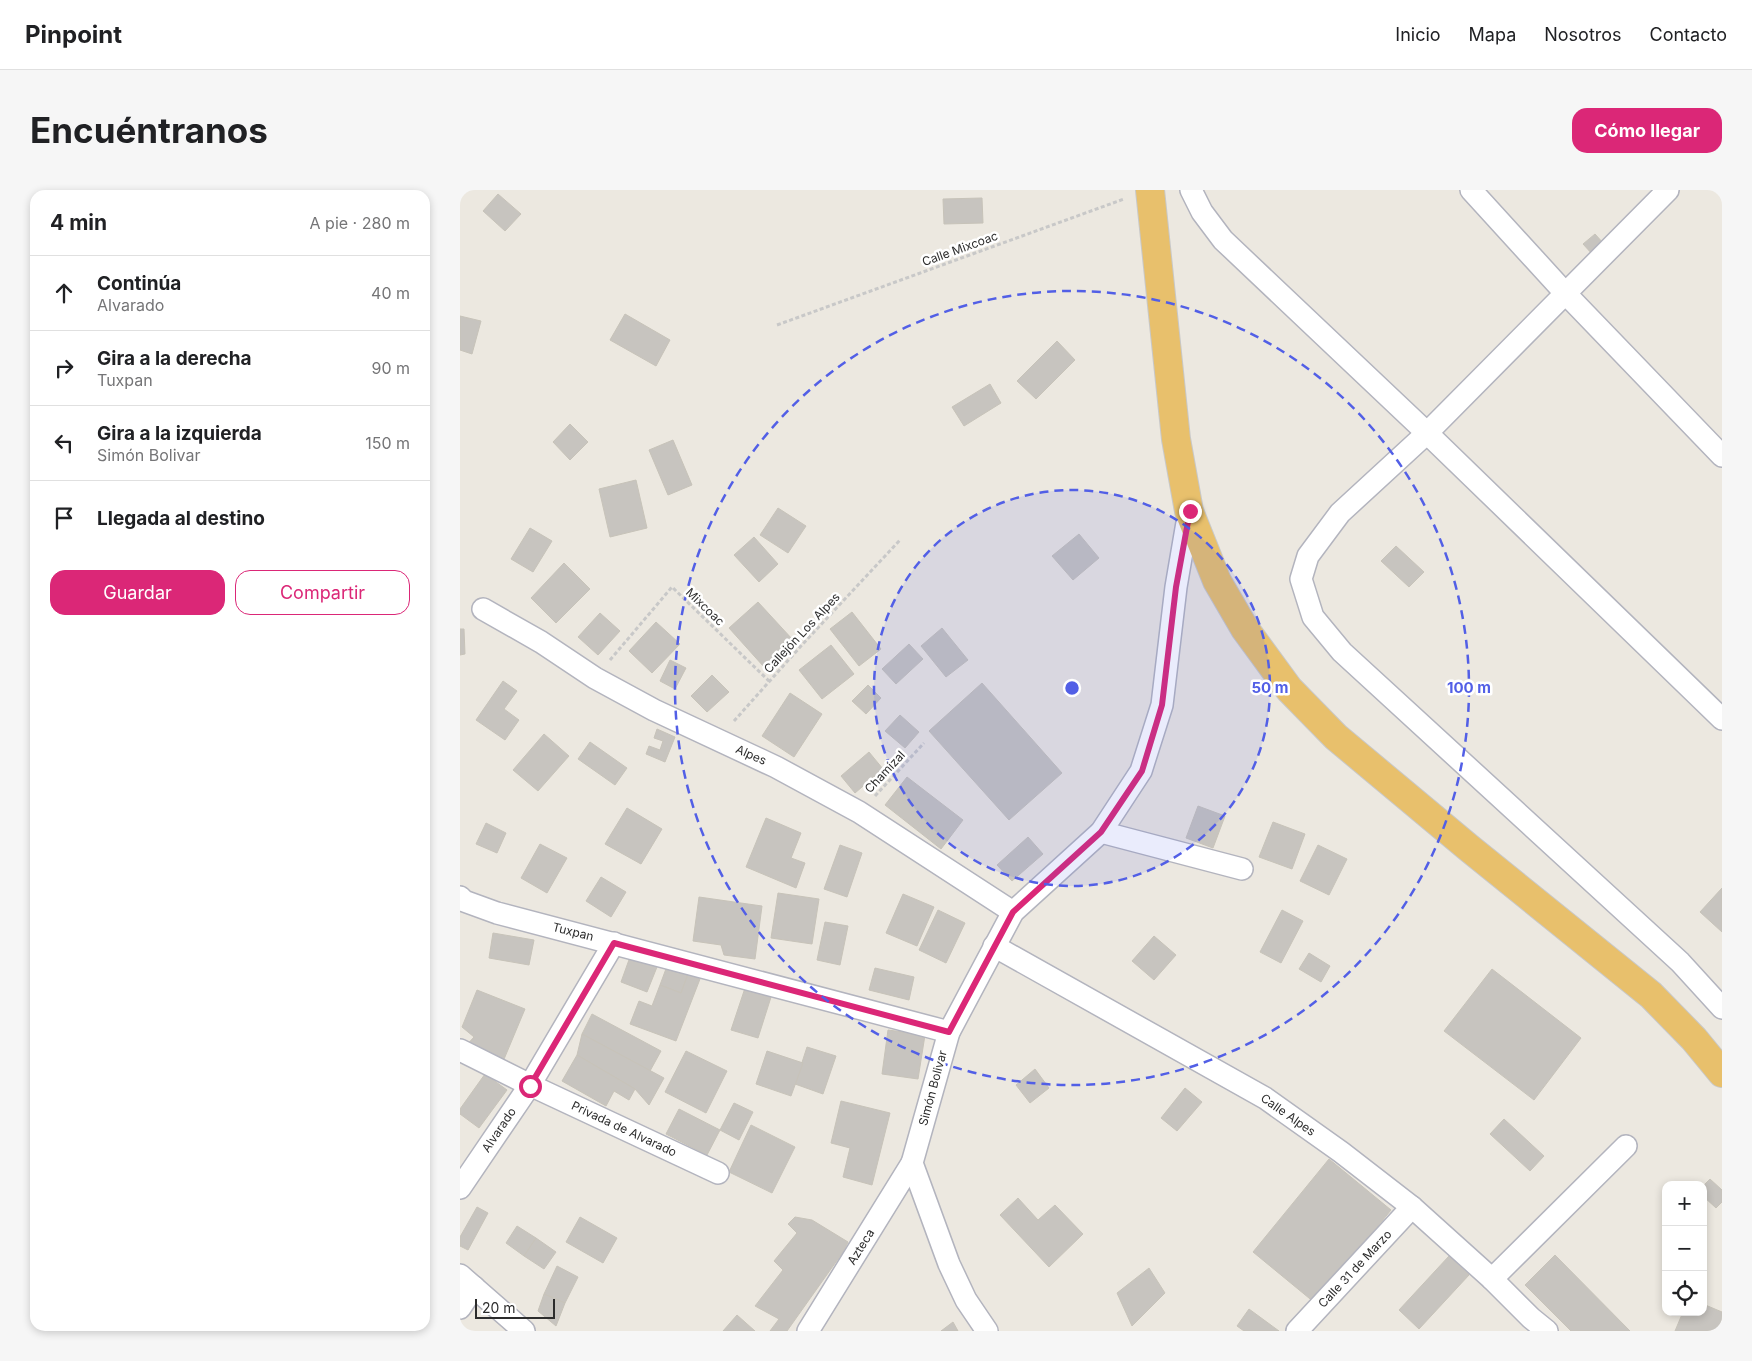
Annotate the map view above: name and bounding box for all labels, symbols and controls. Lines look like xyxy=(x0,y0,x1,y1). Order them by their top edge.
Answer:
text: Pinpoint xyxy=(25,20,122,49)
text: Inicio xyxy=(1395,24,1441,45)
text: Mapa xyxy=(1469,24,1516,45)
text: Nosotros xyxy=(1544,24,1622,45)
text: Contacto xyxy=(1650,24,1727,45)
button: Cómo llegar xyxy=(1572,108,1722,153)
text: Encuéntranos xyxy=(30,109,268,151)
text: 4 min xyxy=(50,210,107,235)
text: A pie · 280 m xyxy=(310,213,410,233)
street label: Calle Mixcoac xyxy=(920,228,1000,269)
text: Continúa xyxy=(97,272,181,295)
icon: ahead xyxy=(50,279,78,307)
text: 40 m xyxy=(371,283,410,303)
text: Alvarado xyxy=(97,295,164,315)
text: Gira a la derecha xyxy=(97,347,252,370)
icon: right xyxy=(50,354,78,382)
text: 90 m xyxy=(371,358,410,378)
text: Tuxpan xyxy=(97,370,153,390)
text: Gira a la izquierda xyxy=(97,422,262,445)
icon: left xyxy=(50,429,78,457)
text: 150 m xyxy=(365,433,410,453)
text: Simón Bolivar xyxy=(97,445,200,465)
route end xyxy=(1179,500,1202,523)
icon: arrive xyxy=(50,504,78,532)
text: Llegada al destino xyxy=(97,507,265,530)
button: Guardar xyxy=(50,570,225,615)
button: Compartir xyxy=(235,570,410,615)
street label: Mixcoac xyxy=(683,585,728,629)
street label: Callejón Los Alpes xyxy=(761,589,843,676)
text: 50 m xyxy=(1252,678,1288,697)
text: 100 m xyxy=(1447,678,1491,697)
centre of rings xyxy=(1063,679,1081,697)
street label: Alpes xyxy=(734,741,769,768)
street label: Chamizal xyxy=(861,747,908,796)
street label: Tuxpan xyxy=(551,919,595,944)
street label: Simón Bolivar xyxy=(915,1048,950,1127)
route start xyxy=(519,1075,542,1098)
street label: Calle Alpes xyxy=(1258,1090,1319,1139)
street label: Privada de Alvarado xyxy=(569,1098,679,1160)
street label: Alvarado xyxy=(478,1105,519,1155)
map controls xyxy=(1662,1181,1707,1316)
button: + xyxy=(1662,1181,1707,1226)
street label: Azteca xyxy=(844,1226,877,1267)
button: − xyxy=(1662,1226,1707,1271)
street label: Calle 31 de Marzo xyxy=(1315,1227,1395,1311)
button: locate xyxy=(1662,1271,1707,1316)
scale bar xyxy=(475,1296,555,1319)
text: 20 m xyxy=(482,1299,516,1316)

